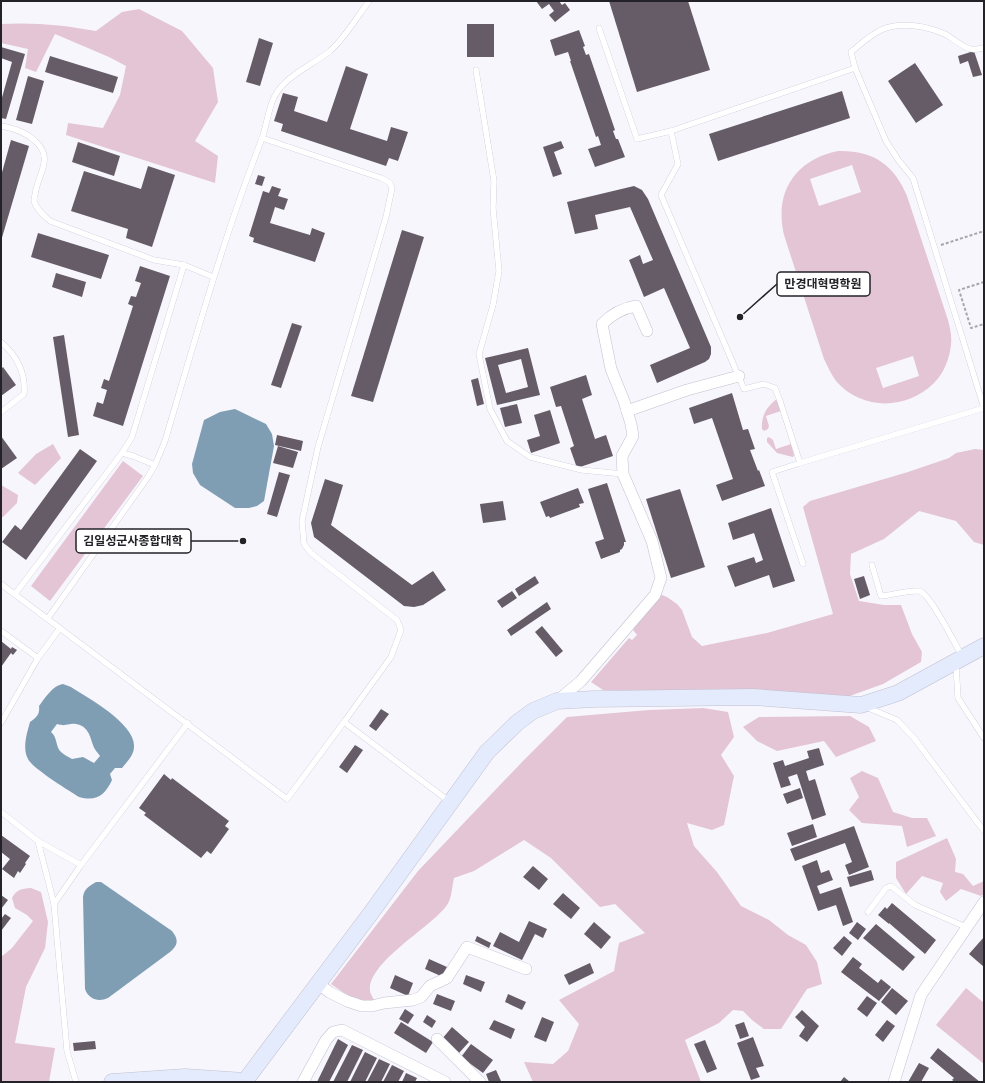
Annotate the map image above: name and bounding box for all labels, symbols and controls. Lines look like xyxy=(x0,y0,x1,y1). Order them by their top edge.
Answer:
callout: 만경대혁명학원 xyxy=(777,272,870,296)
text: 만경대혁명학원 xyxy=(784,277,862,291)
callout: 김일성군사종합대학 xyxy=(76,529,191,553)
text: 김일성군사종합대학 xyxy=(83,534,183,548)

